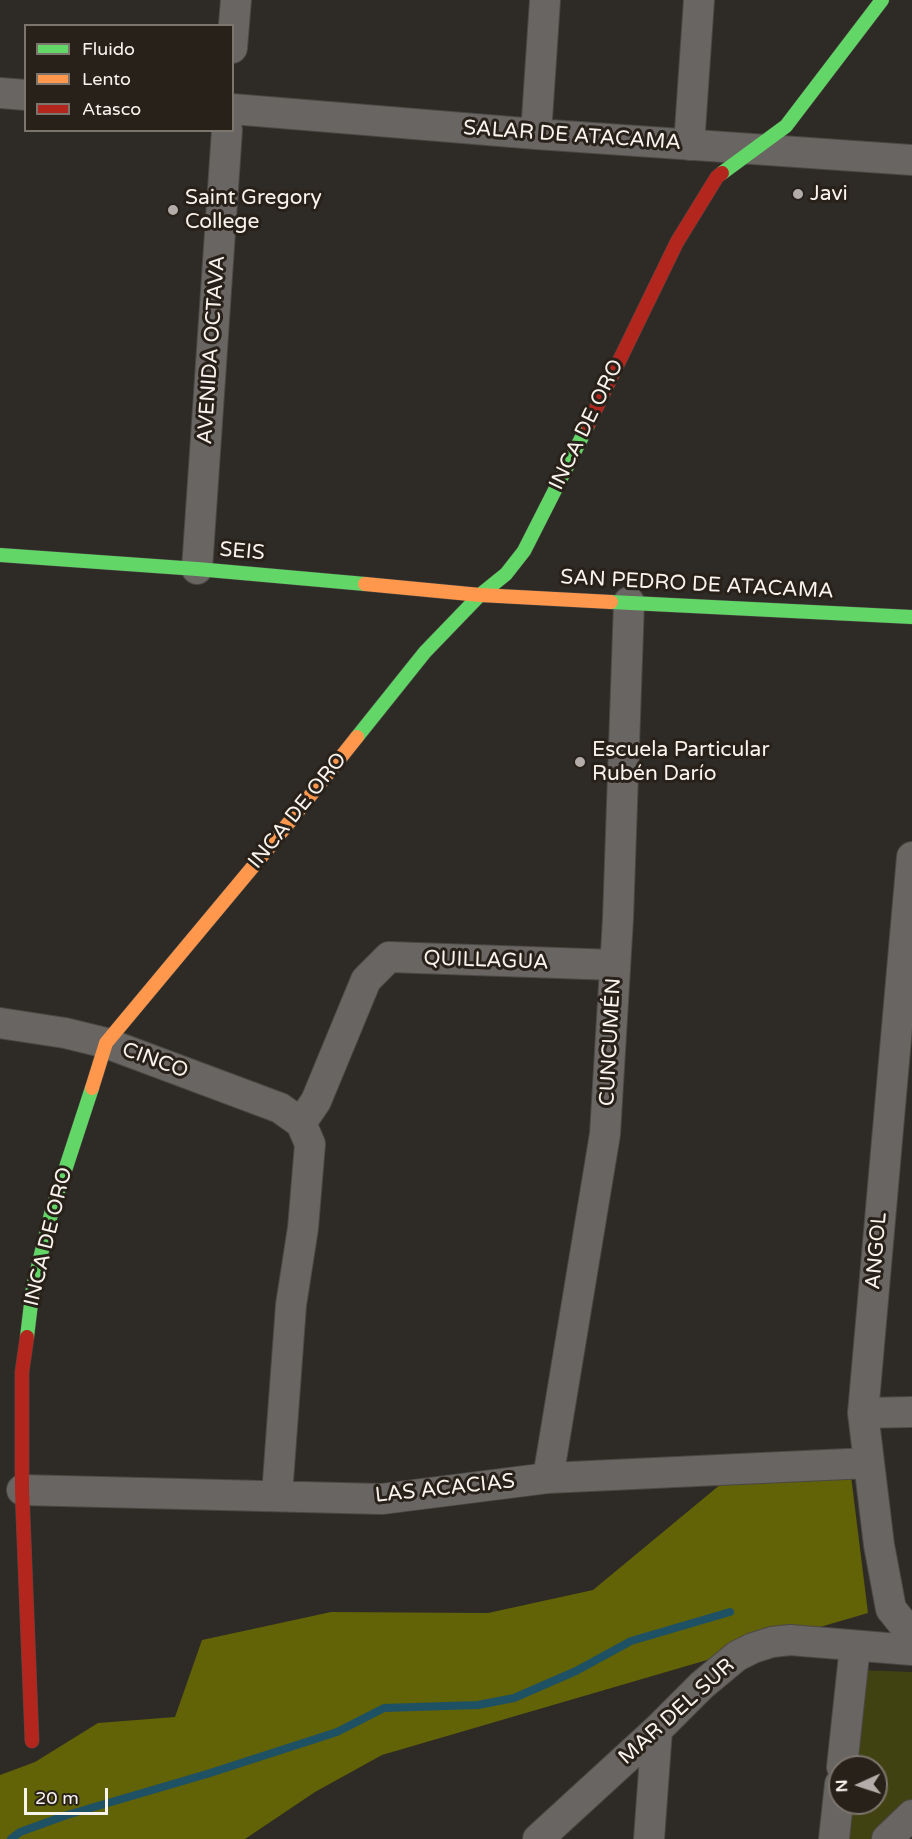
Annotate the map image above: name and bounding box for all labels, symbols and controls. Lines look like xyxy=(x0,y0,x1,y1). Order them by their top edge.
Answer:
legend xyxy=(24,24,234,132)
text: Fluido xyxy=(82,38,135,60)
text: Lento xyxy=(82,68,131,90)
text: Atasco xyxy=(82,98,141,120)
street label: SALAR DE ATACAMA xyxy=(462,116,682,156)
place label: Javi xyxy=(810,181,848,207)
place label: Saint Gregory College xyxy=(185,185,322,235)
marker: Javi xyxy=(791,187,805,201)
marker: Saint Gregory College xyxy=(166,203,180,217)
street label: AVENIDA OCTAVA xyxy=(193,255,231,445)
street label: INCA DE ORO xyxy=(544,356,630,494)
street label: SEIS xyxy=(218,537,266,567)
street label: SAN PEDRO DE ATACAMA xyxy=(560,565,834,605)
place label: Escuela Particular Rubén Darío xyxy=(592,737,769,787)
street label: INCA DE ORO xyxy=(243,748,353,874)
marker: Escuela Particular Rubén Darío xyxy=(573,755,587,769)
street label: QUILLAGUA xyxy=(423,946,549,976)
street label: CUNCUMÉN xyxy=(595,977,627,1107)
street label: CINCO xyxy=(118,1037,192,1085)
street label: INCA DE ORO xyxy=(20,1165,78,1309)
street label: ANGOL xyxy=(861,1211,893,1291)
street label: LAS ACACIAS xyxy=(374,1469,516,1509)
street label: MAR DEL SUR xyxy=(614,1653,740,1771)
north arrow xyxy=(828,1755,888,1815)
scale bar xyxy=(27,1776,111,1814)
text: N xyxy=(832,1779,852,1793)
text: 20 m xyxy=(35,1787,79,1809)

